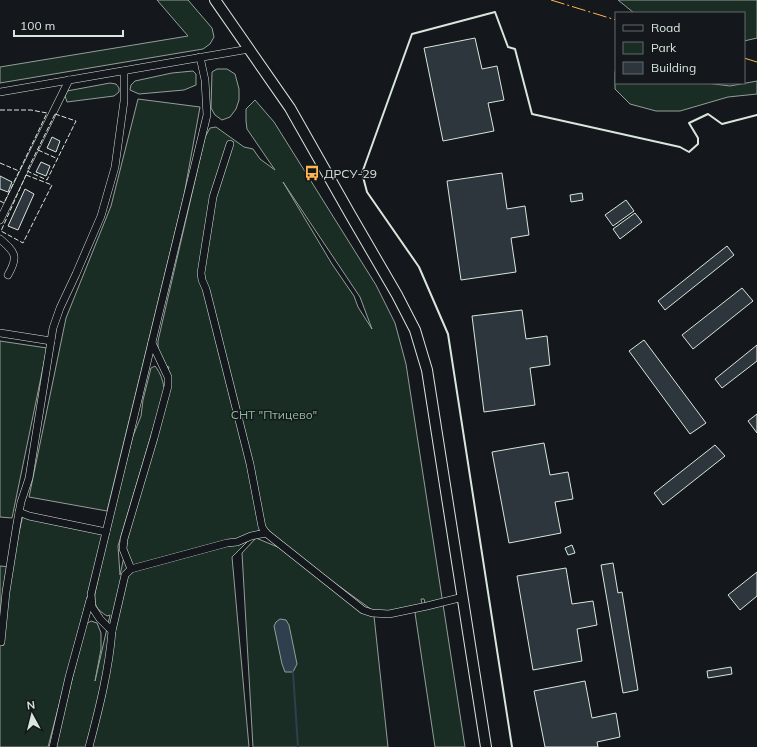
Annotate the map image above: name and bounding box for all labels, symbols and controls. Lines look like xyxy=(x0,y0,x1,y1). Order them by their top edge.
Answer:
scale bar xyxy=(14,12,123,38)
legend xyxy=(615,12,745,84)
text: 100 m xyxy=(20,18,55,33)
text: Road xyxy=(651,20,680,35)
text: Park xyxy=(651,40,677,55)
text: Building xyxy=(651,60,696,75)
bus stop icon: ДРСУ-29 xyxy=(303,164,321,182)
place label: ДРСУ-29 xyxy=(324,166,377,181)
park label: СНТ "Птицево" xyxy=(231,407,317,422)
north arrow xyxy=(12,695,52,735)
text: N xyxy=(26,698,36,713)

